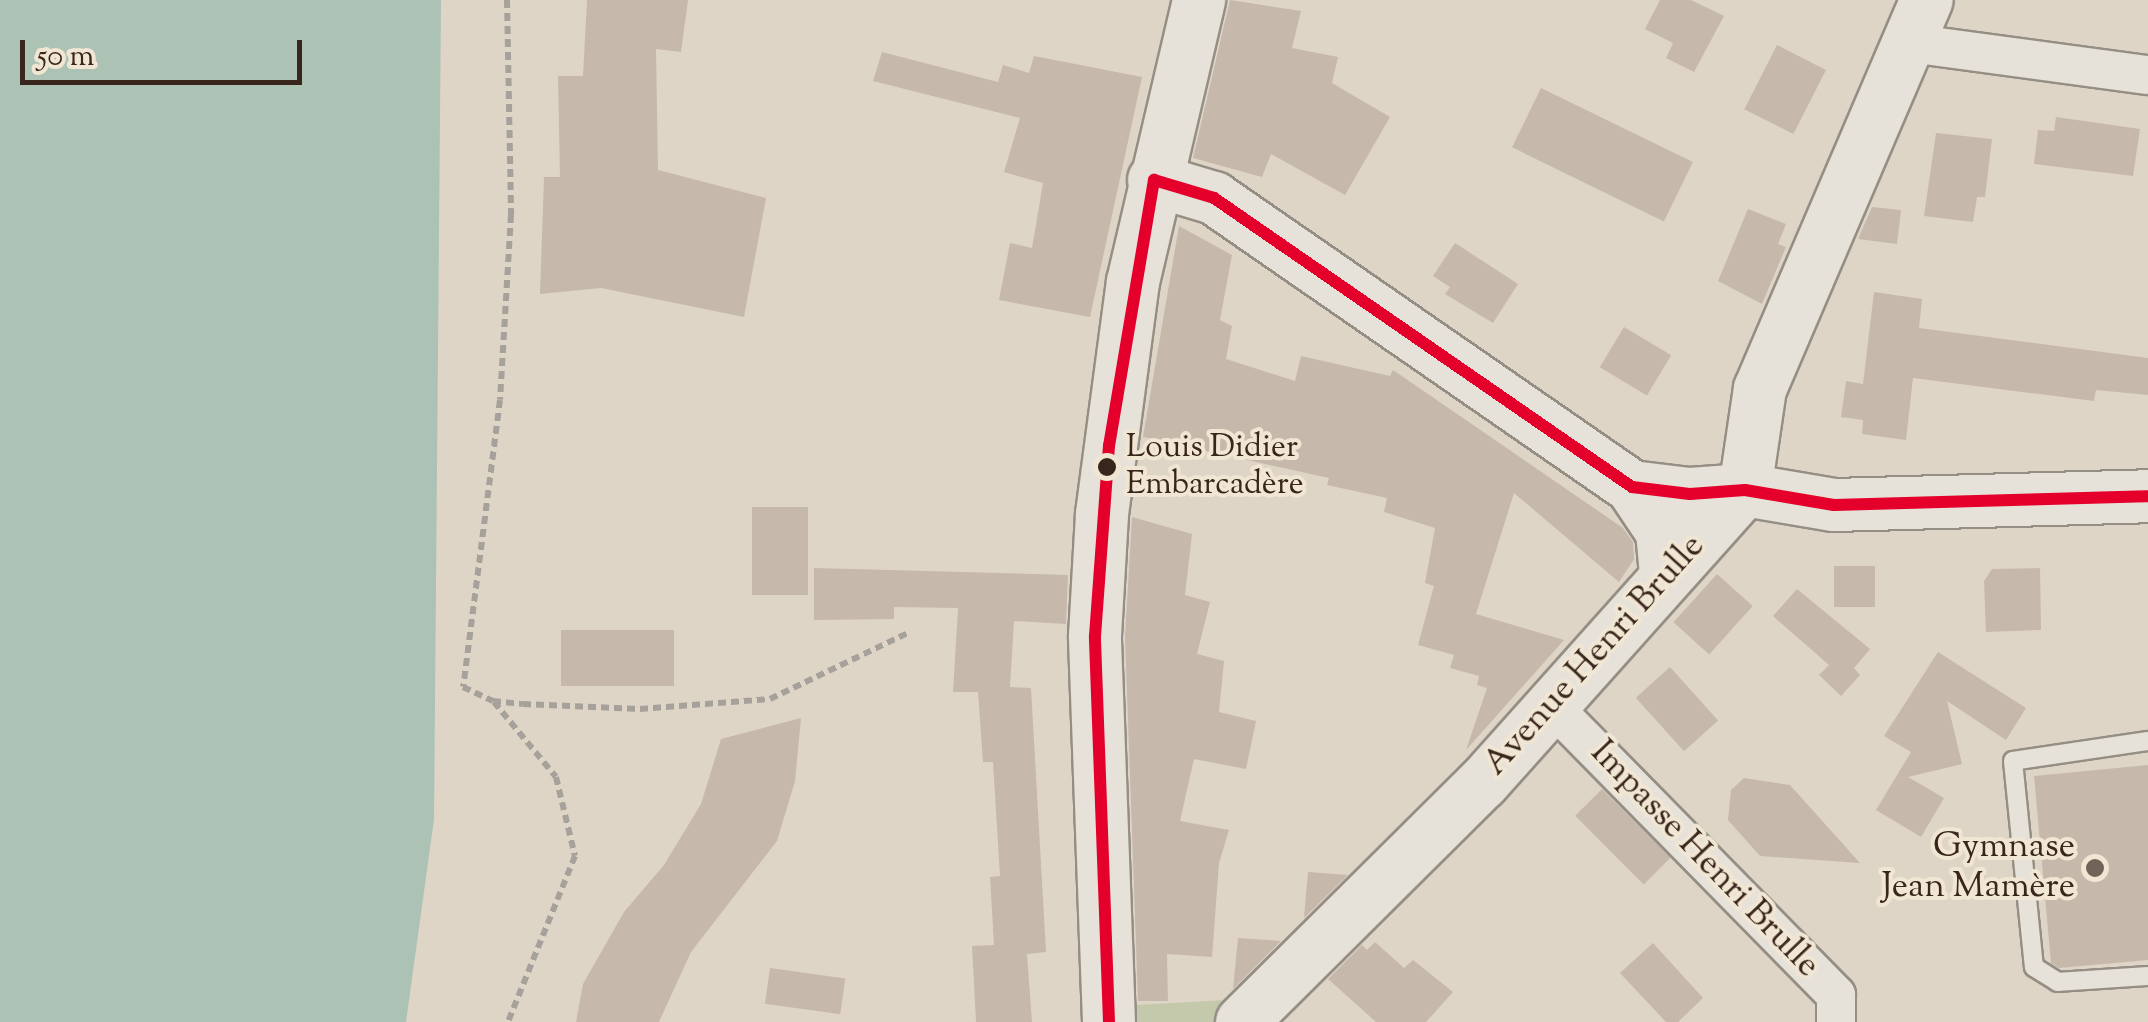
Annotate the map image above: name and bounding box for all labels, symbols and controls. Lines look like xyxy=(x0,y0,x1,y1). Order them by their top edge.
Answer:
scale bar xyxy=(25,20,308,82)
text: 50 m xyxy=(37,36,94,79)
place label: Louis Didier Embarcadère xyxy=(1126,430,1304,505)
marker: Louis Didier Embarcadère xyxy=(1097,457,1117,477)
street label: Avenue Henri Brulle xyxy=(1476,527,1714,785)
street label: Impasse Henri Brulle xyxy=(1580,733,1828,987)
place label: Gymnase Jean Mamère xyxy=(1882,827,2075,909)
marker: Gymnase Jean Mamère xyxy=(2084,857,2106,879)

